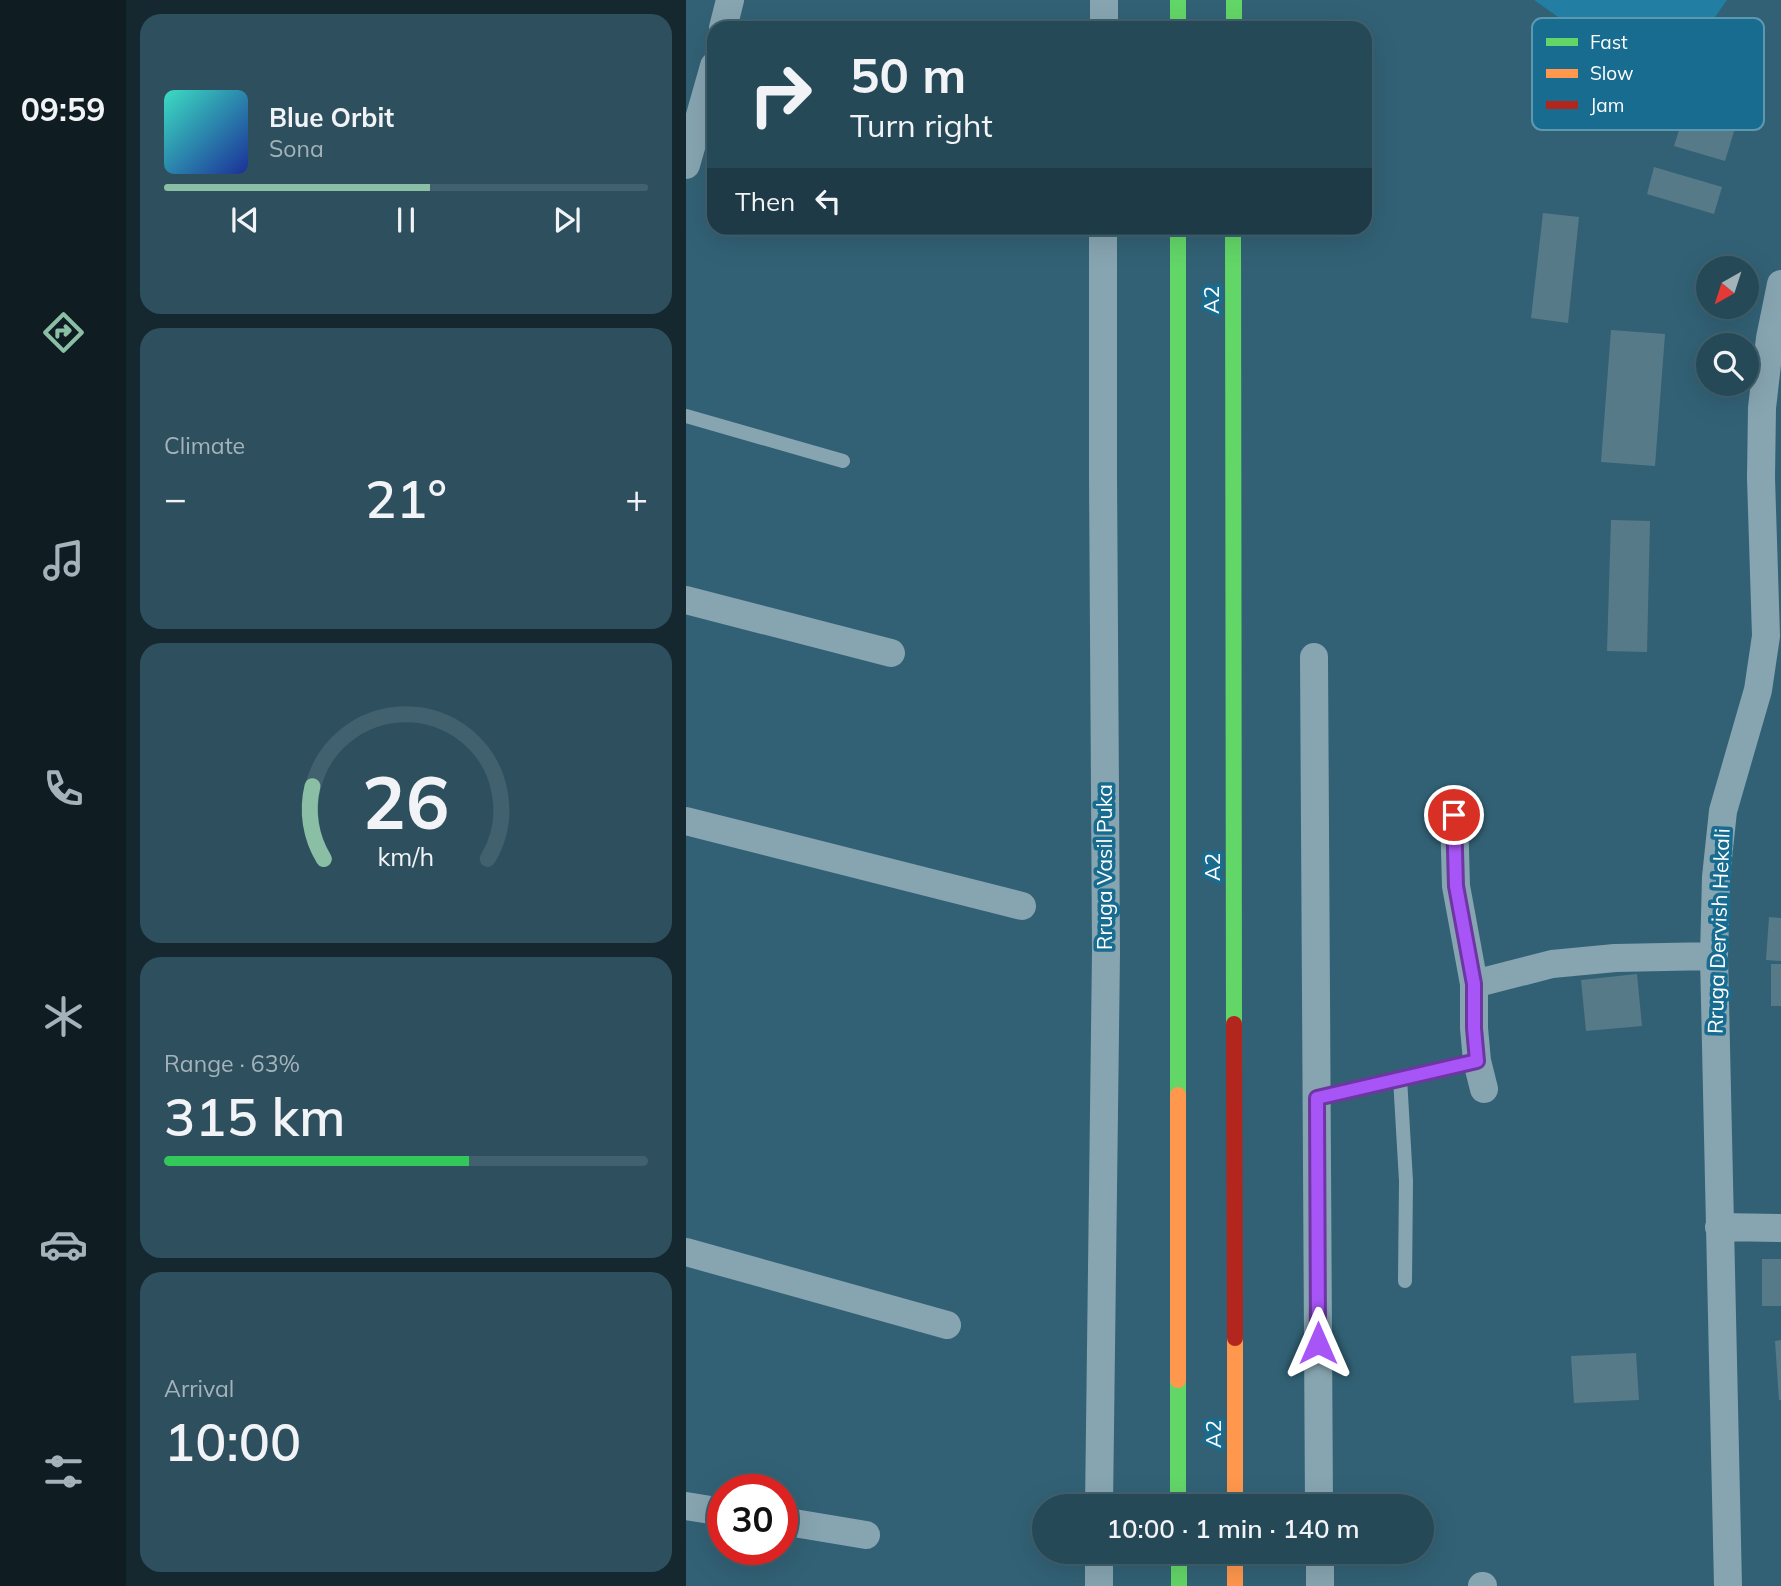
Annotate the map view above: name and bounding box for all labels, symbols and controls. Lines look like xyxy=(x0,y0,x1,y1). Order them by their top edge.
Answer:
legend xyxy=(1532,18,1764,130)
text: Fast xyxy=(1590,30,1628,54)
text: 50 m xyxy=(850,44,966,105)
icon: right xyxy=(735,49,826,140)
text: Slow xyxy=(1590,61,1634,85)
text: 09:59 xyxy=(21,89,105,129)
text: Jam xyxy=(1590,93,1624,117)
text: Blue Orbit xyxy=(269,101,394,134)
text: Turn right xyxy=(850,105,993,145)
text: Sona xyxy=(269,134,324,163)
icon: left xyxy=(809,182,847,220)
text: Then xyxy=(735,185,795,218)
icon: previous xyxy=(226,201,264,239)
icon: pause xyxy=(387,201,425,239)
icon: next xyxy=(548,201,586,239)
north arrow xyxy=(1696,256,1759,318)
map controls xyxy=(1696,256,1759,396)
street label: A2 xyxy=(1198,286,1224,314)
icon: directions xyxy=(39,308,88,357)
button: search xyxy=(1696,333,1759,396)
text: Climate xyxy=(164,431,245,460)
text: 21° xyxy=(365,466,447,531)
text: − xyxy=(164,474,187,522)
text: + xyxy=(625,474,648,522)
icon: music xyxy=(39,536,88,585)
text: 26 xyxy=(362,756,450,847)
icon: phone xyxy=(39,764,88,813)
street label: Rruga Vasil Puka xyxy=(1091,784,1117,950)
pin xyxy=(1424,785,1484,845)
icon: arrive xyxy=(1435,796,1473,834)
street label: Rruga Dervish Hekali xyxy=(1701,828,1735,1034)
text: km/h xyxy=(378,841,434,872)
street label: A2 xyxy=(1199,853,1225,881)
icon: climate xyxy=(39,992,88,1041)
text: Range · 63% xyxy=(164,1049,300,1078)
text: 315 km xyxy=(164,1084,345,1149)
icon: car xyxy=(39,1220,88,1269)
position arrow xyxy=(1281,1306,1355,1380)
text: Arrival xyxy=(164,1374,234,1403)
text: 10:00 xyxy=(164,1409,301,1474)
street label: A2 xyxy=(1200,1420,1226,1448)
icon: filters xyxy=(39,1447,88,1496)
speed limit sign: 30 xyxy=(707,1474,798,1565)
text: 10:00 · 1 min · 140 m xyxy=(1106,1512,1360,1545)

